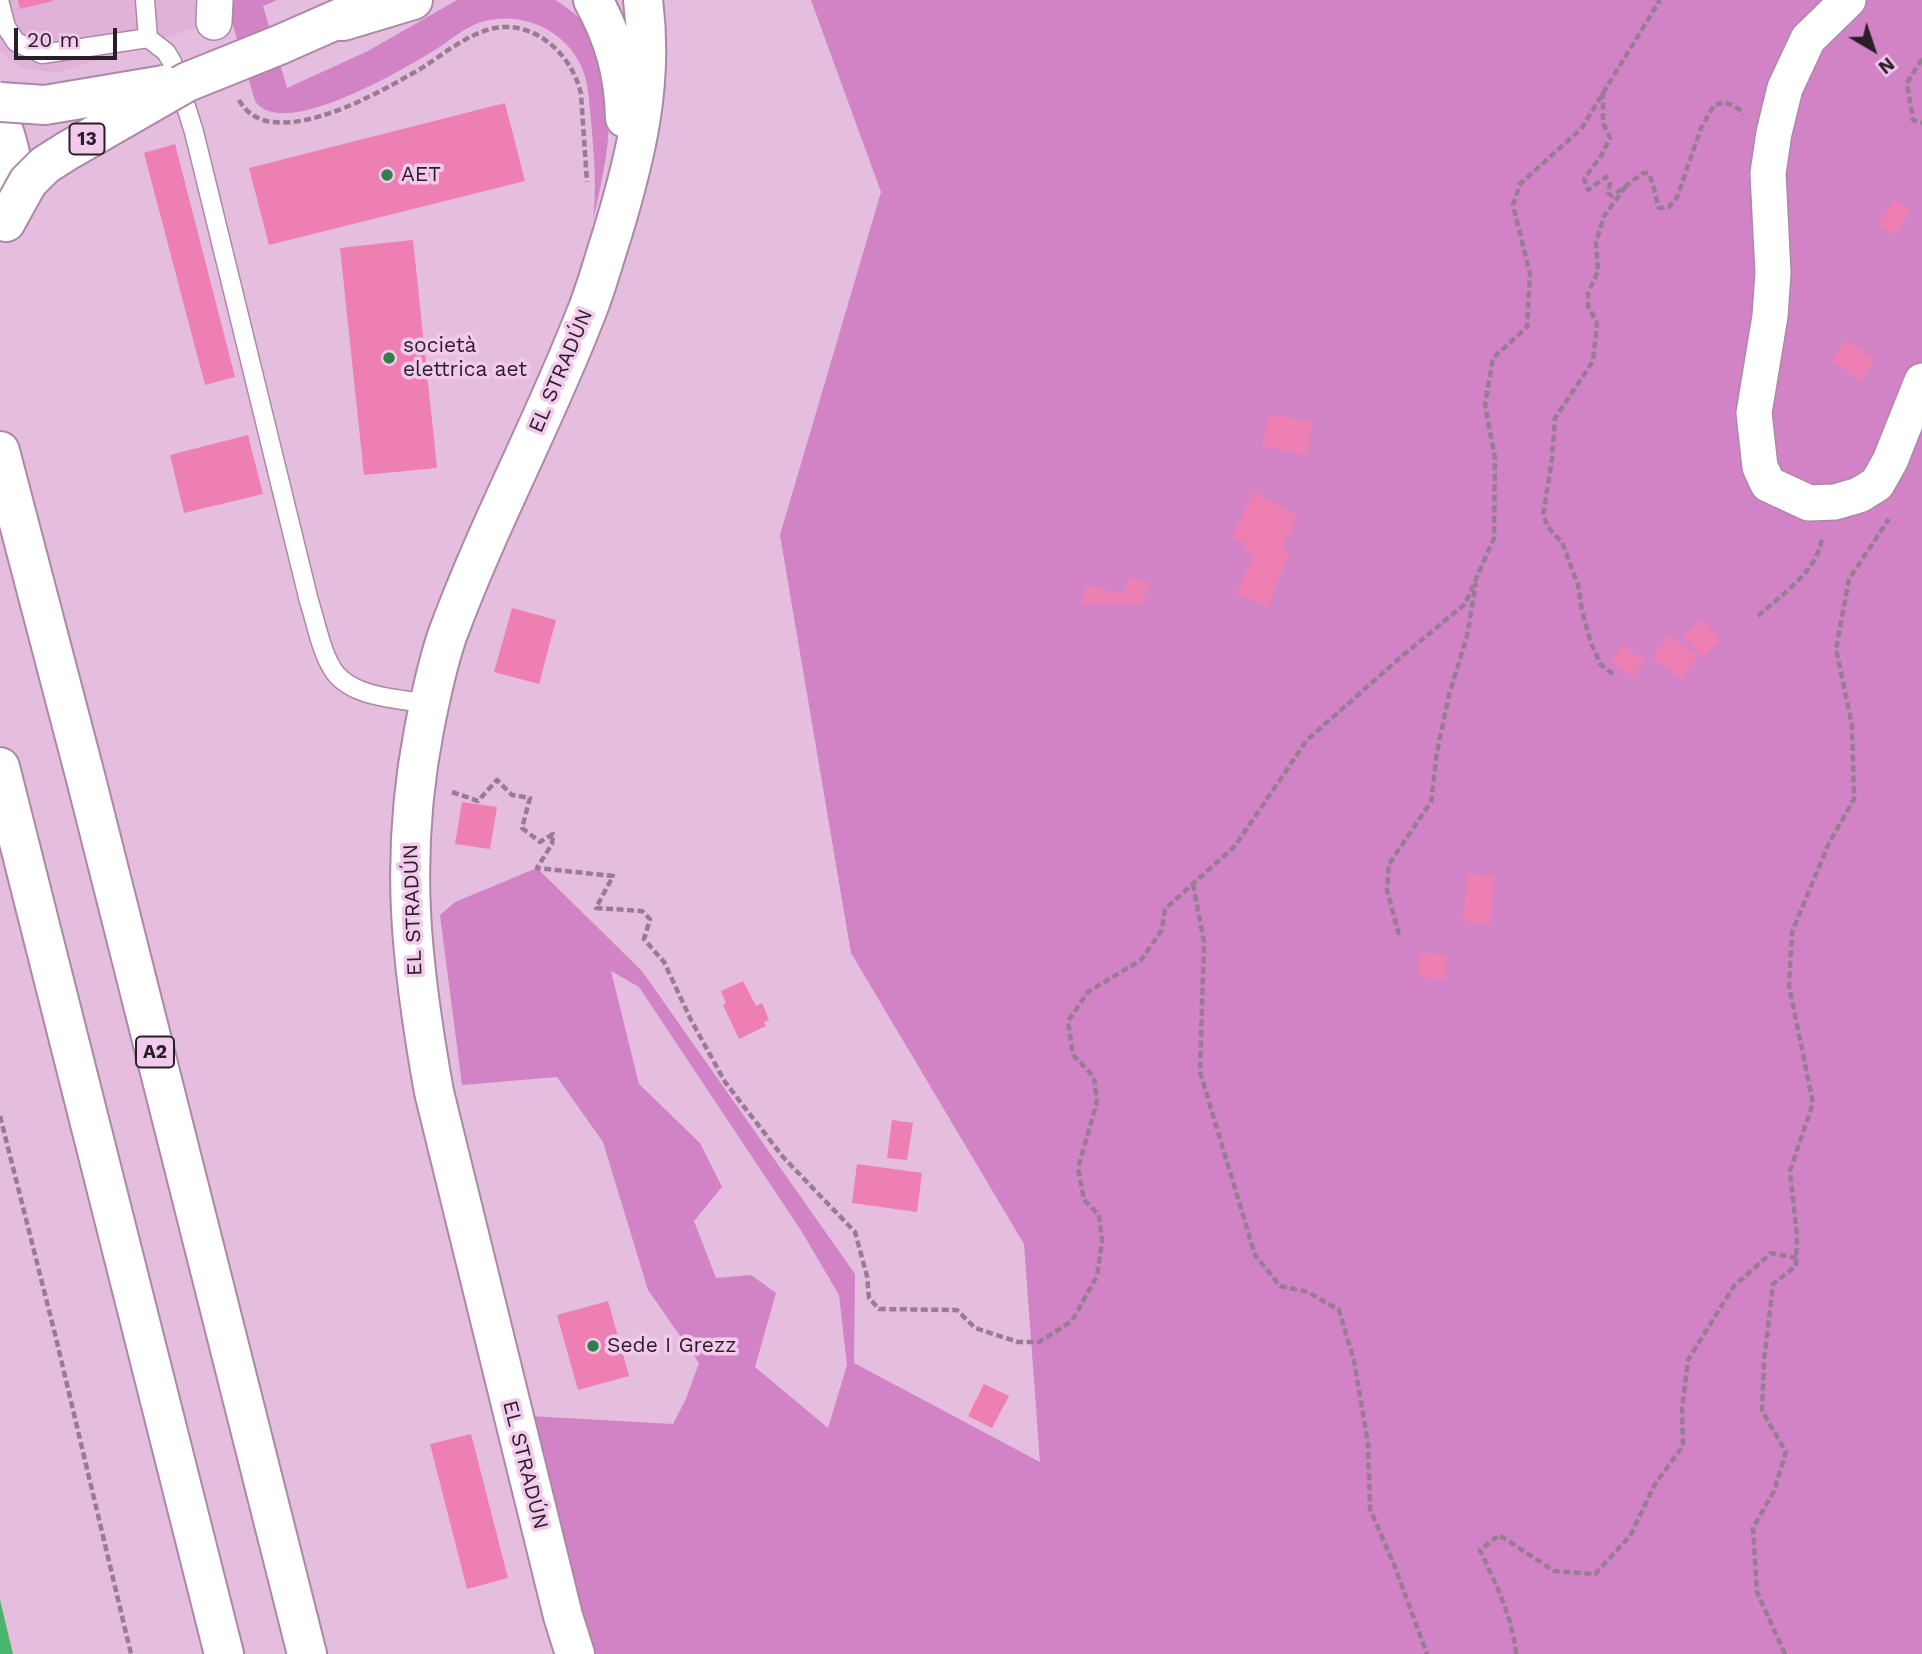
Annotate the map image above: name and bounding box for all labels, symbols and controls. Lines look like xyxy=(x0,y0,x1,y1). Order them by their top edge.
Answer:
scale bar xyxy=(18,14,121,58)
north arrow xyxy=(1838,14,1908,84)
text: 20 m xyxy=(27,27,79,52)
text: N xyxy=(1874,52,1899,79)
road number: 13 xyxy=(70,124,104,154)
place label: AET xyxy=(401,162,441,188)
marker: AET xyxy=(379,167,395,183)
street label: EL STRADÚN xyxy=(524,305,598,437)
place label: società elettrica aet xyxy=(403,333,527,383)
marker: società elettrica aet xyxy=(381,350,397,366)
street label: EL STRADÚN xyxy=(398,844,428,976)
road number: A2 xyxy=(136,1036,174,1068)
place label: Sede I Grezz xyxy=(607,1333,736,1359)
marker: Sede I Grezz xyxy=(585,1338,601,1354)
street label: EL STRADÚN xyxy=(497,1398,553,1532)

